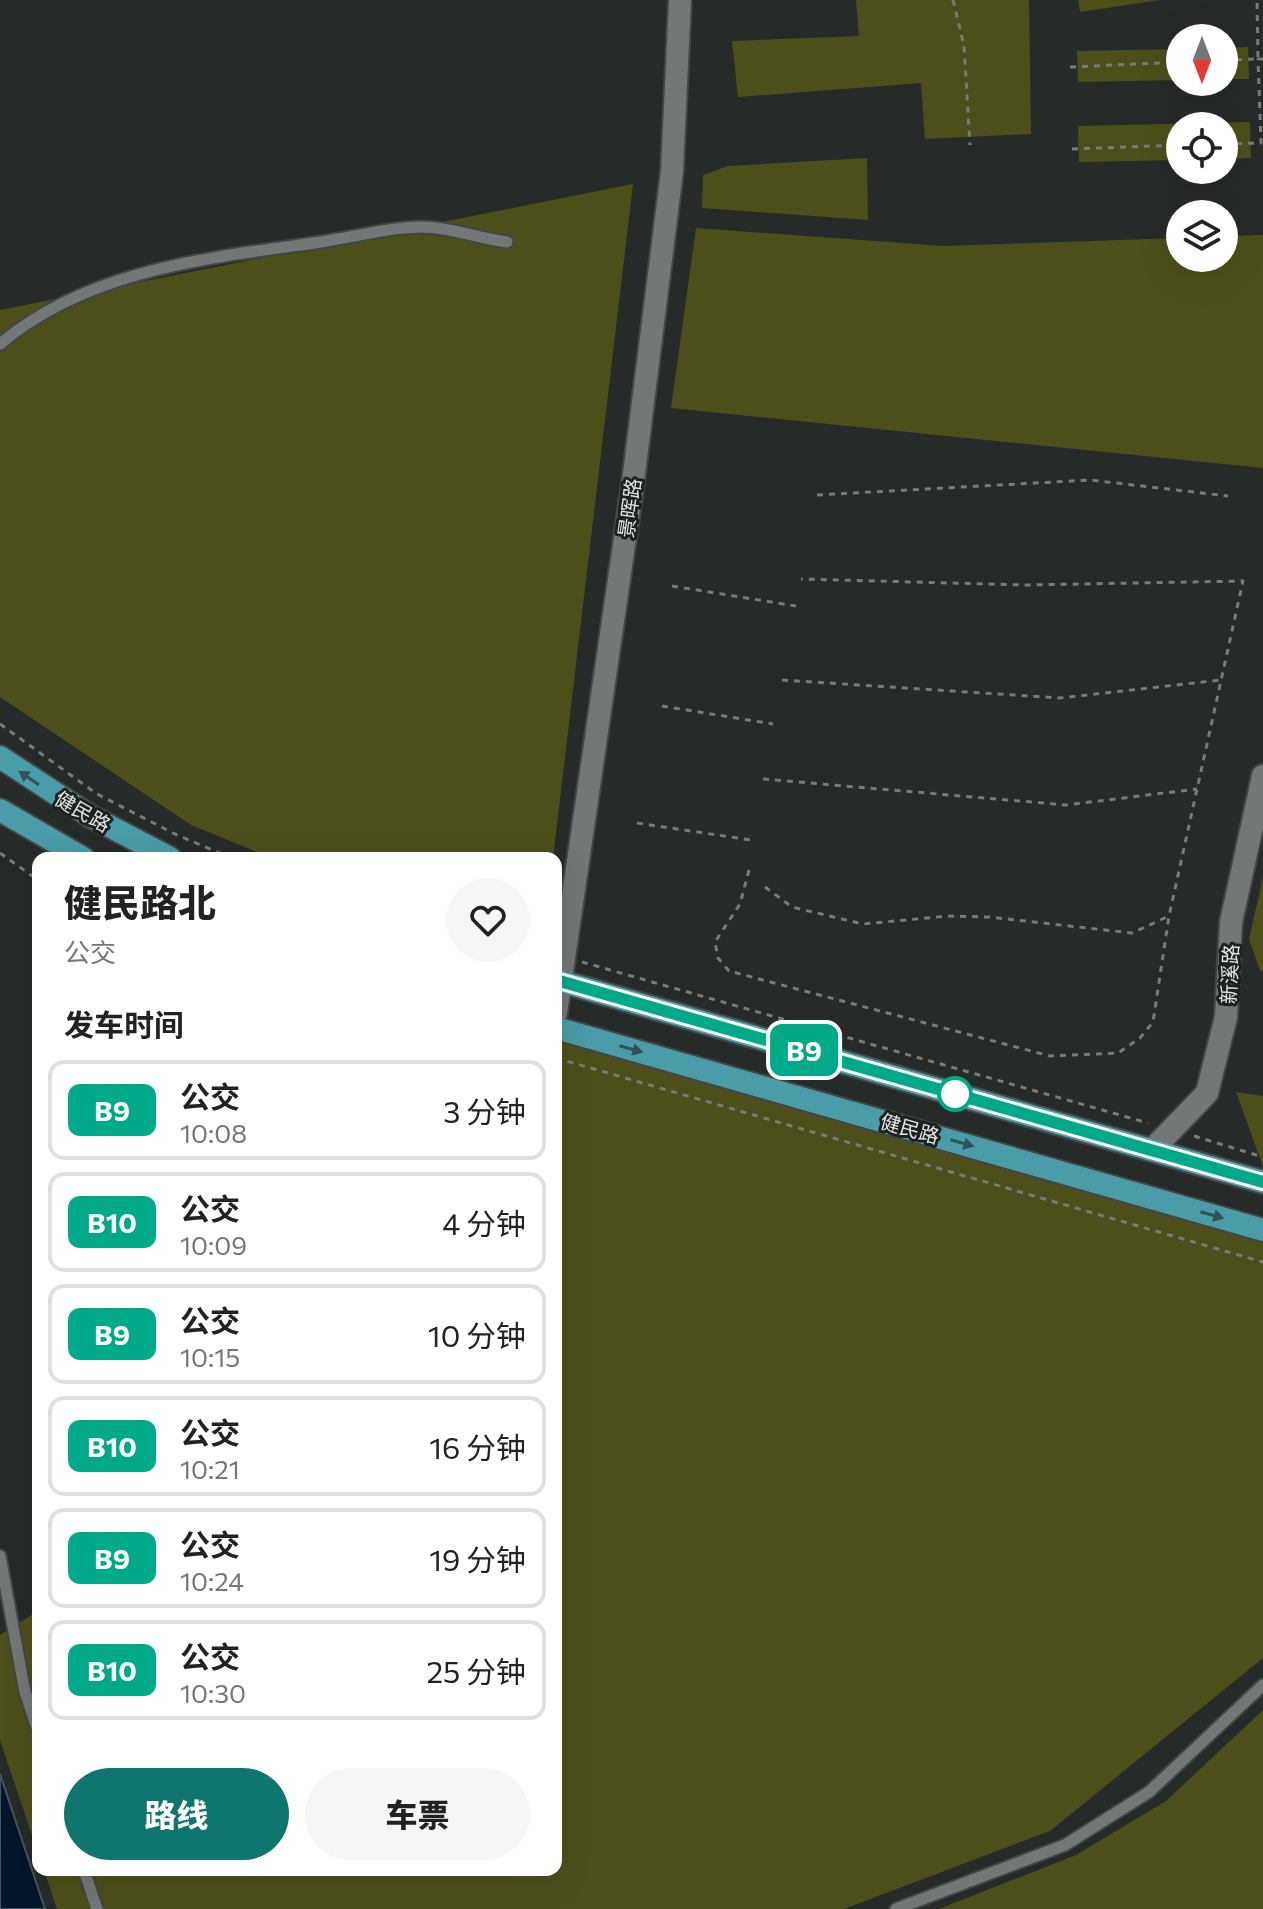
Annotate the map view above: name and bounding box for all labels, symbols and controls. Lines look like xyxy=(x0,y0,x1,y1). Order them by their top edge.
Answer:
north arrow xyxy=(1166,24,1238,96)
map controls xyxy=(1166,24,1238,272)
button: locate xyxy=(1166,112,1238,184)
button: layers xyxy=(1166,200,1238,272)
street label: 景晖路 xyxy=(613,477,645,539)
one-way arrow xyxy=(19,771,40,786)
street label: 健民路 xyxy=(51,786,115,836)
text: 健民路北 xyxy=(64,878,216,925)
button: heart xyxy=(446,878,530,962)
text: 公交 xyxy=(64,936,116,967)
street label: 新溪路 xyxy=(1215,943,1243,1005)
text: 发车时间 xyxy=(64,1005,184,1042)
line badge: B9 xyxy=(768,1024,840,1076)
text: B9 xyxy=(786,1033,822,1067)
one-way arrow xyxy=(619,1043,644,1055)
text: 公交 xyxy=(180,1077,240,1114)
unlabelled marker xyxy=(938,1077,972,1111)
text: 3 分钟 xyxy=(443,1092,526,1129)
text: B9 xyxy=(94,1093,130,1127)
street label: 健民路 xyxy=(878,1108,942,1148)
text: 10:08 xyxy=(180,1117,247,1148)
one-way arrow xyxy=(950,1137,974,1150)
text: 公交 xyxy=(180,1189,240,1226)
text: 4 分钟 xyxy=(442,1204,526,1241)
text: B10 xyxy=(87,1205,137,1239)
one-way arrow xyxy=(1200,1209,1224,1222)
text: 10:09 xyxy=(180,1229,247,1260)
text: 公交 xyxy=(180,1301,240,1338)
text: 10 分钟 xyxy=(428,1316,526,1353)
text: B9 xyxy=(94,1317,130,1351)
text: 10:15 xyxy=(180,1341,240,1372)
text: 公交 xyxy=(180,1413,240,1450)
text: 16 分钟 xyxy=(429,1428,526,1465)
text: B10 xyxy=(87,1429,137,1463)
text: 10:21 xyxy=(180,1453,240,1484)
text: 公交 xyxy=(180,1525,240,1562)
text: 19 分钟 xyxy=(429,1540,526,1577)
text: B9 xyxy=(94,1541,130,1575)
text: 10:24 xyxy=(180,1565,244,1596)
text: 公交 xyxy=(180,1637,240,1674)
text: 25 分钟 xyxy=(426,1652,526,1689)
text: B10 xyxy=(87,1653,137,1687)
text: 10:30 xyxy=(180,1677,246,1708)
button: 路线 xyxy=(64,1768,289,1860)
button: 车票 xyxy=(305,1768,530,1860)

